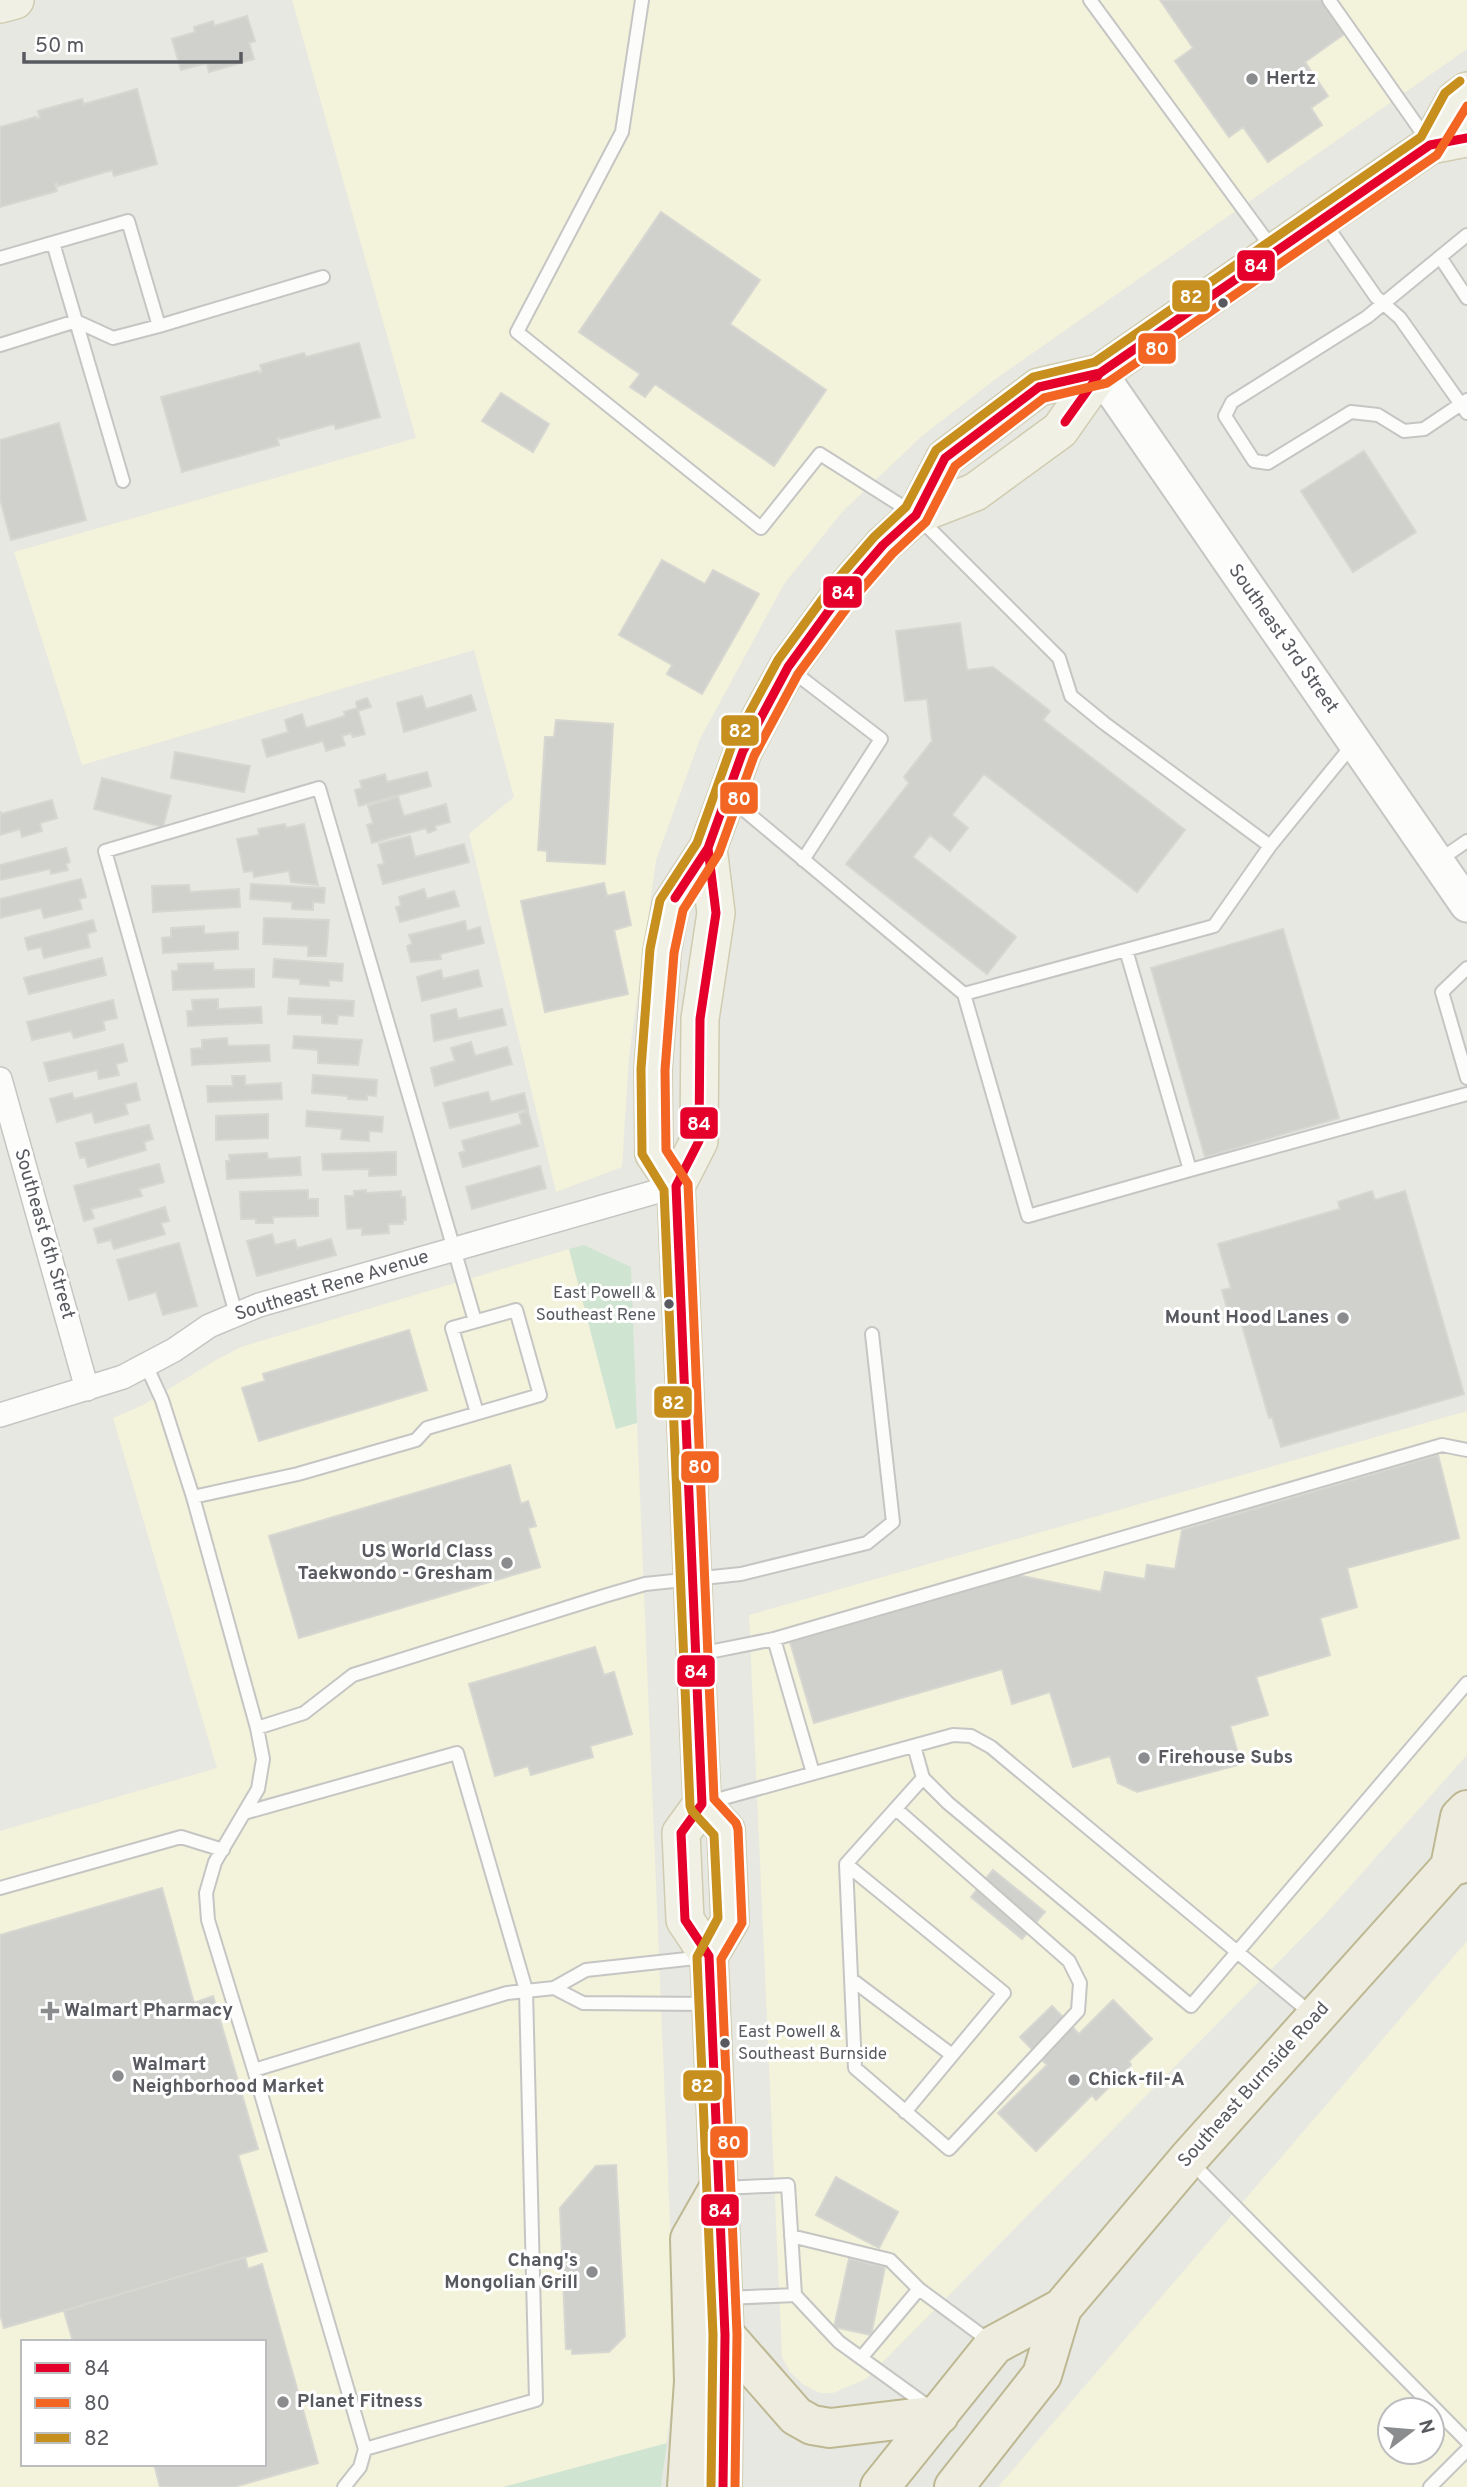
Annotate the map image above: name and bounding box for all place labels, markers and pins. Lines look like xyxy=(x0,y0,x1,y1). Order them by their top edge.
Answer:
place label: Hertz xyxy=(1266,67,1316,91)
marker: Hertz xyxy=(1244,71,1260,87)
unlabelled marker xyxy=(1216,296,1230,310)
place label: East Powell & Southeast Rene xyxy=(536,1283,656,1327)
marker: East Powell & Southeast Rene xyxy=(662,1297,676,1311)
place label: Mount Hood Lanes xyxy=(1165,1306,1329,1330)
marker: Mount Hood Lanes xyxy=(1335,1310,1351,1326)
place label: US World Class Taekwondo - Gresham xyxy=(297,1540,493,1586)
marker: US World Class Taekwondo - Gresham xyxy=(499,1555,515,1571)
place label: Firehouse Subs xyxy=(1158,1746,1293,1770)
marker: Firehouse Subs xyxy=(1136,1750,1152,1766)
place label: Walmart Pharmacy xyxy=(64,1999,233,2023)
marker: Walmart Pharmacy xyxy=(42,2003,58,2019)
place label: East Powell & Southeast Burnside xyxy=(738,2022,887,2066)
marker: East Powell & Southeast Burnside xyxy=(718,2036,732,2050)
place label: Walmart Neighborhood Market xyxy=(132,2053,324,2099)
marker: Walmart Neighborhood Market xyxy=(110,2068,126,2084)
place label: Chick-fil-A xyxy=(1088,2068,1185,2092)
marker: Chick-fil-A xyxy=(1066,2072,1082,2088)
place label: Chang's Mongolian Grill xyxy=(444,2249,578,2295)
marker: Chang's Mongolian Grill xyxy=(584,2264,600,2280)
place label: Planet Fitness xyxy=(297,2390,423,2414)
marker: Planet Fitness xyxy=(275,2394,291,2410)

